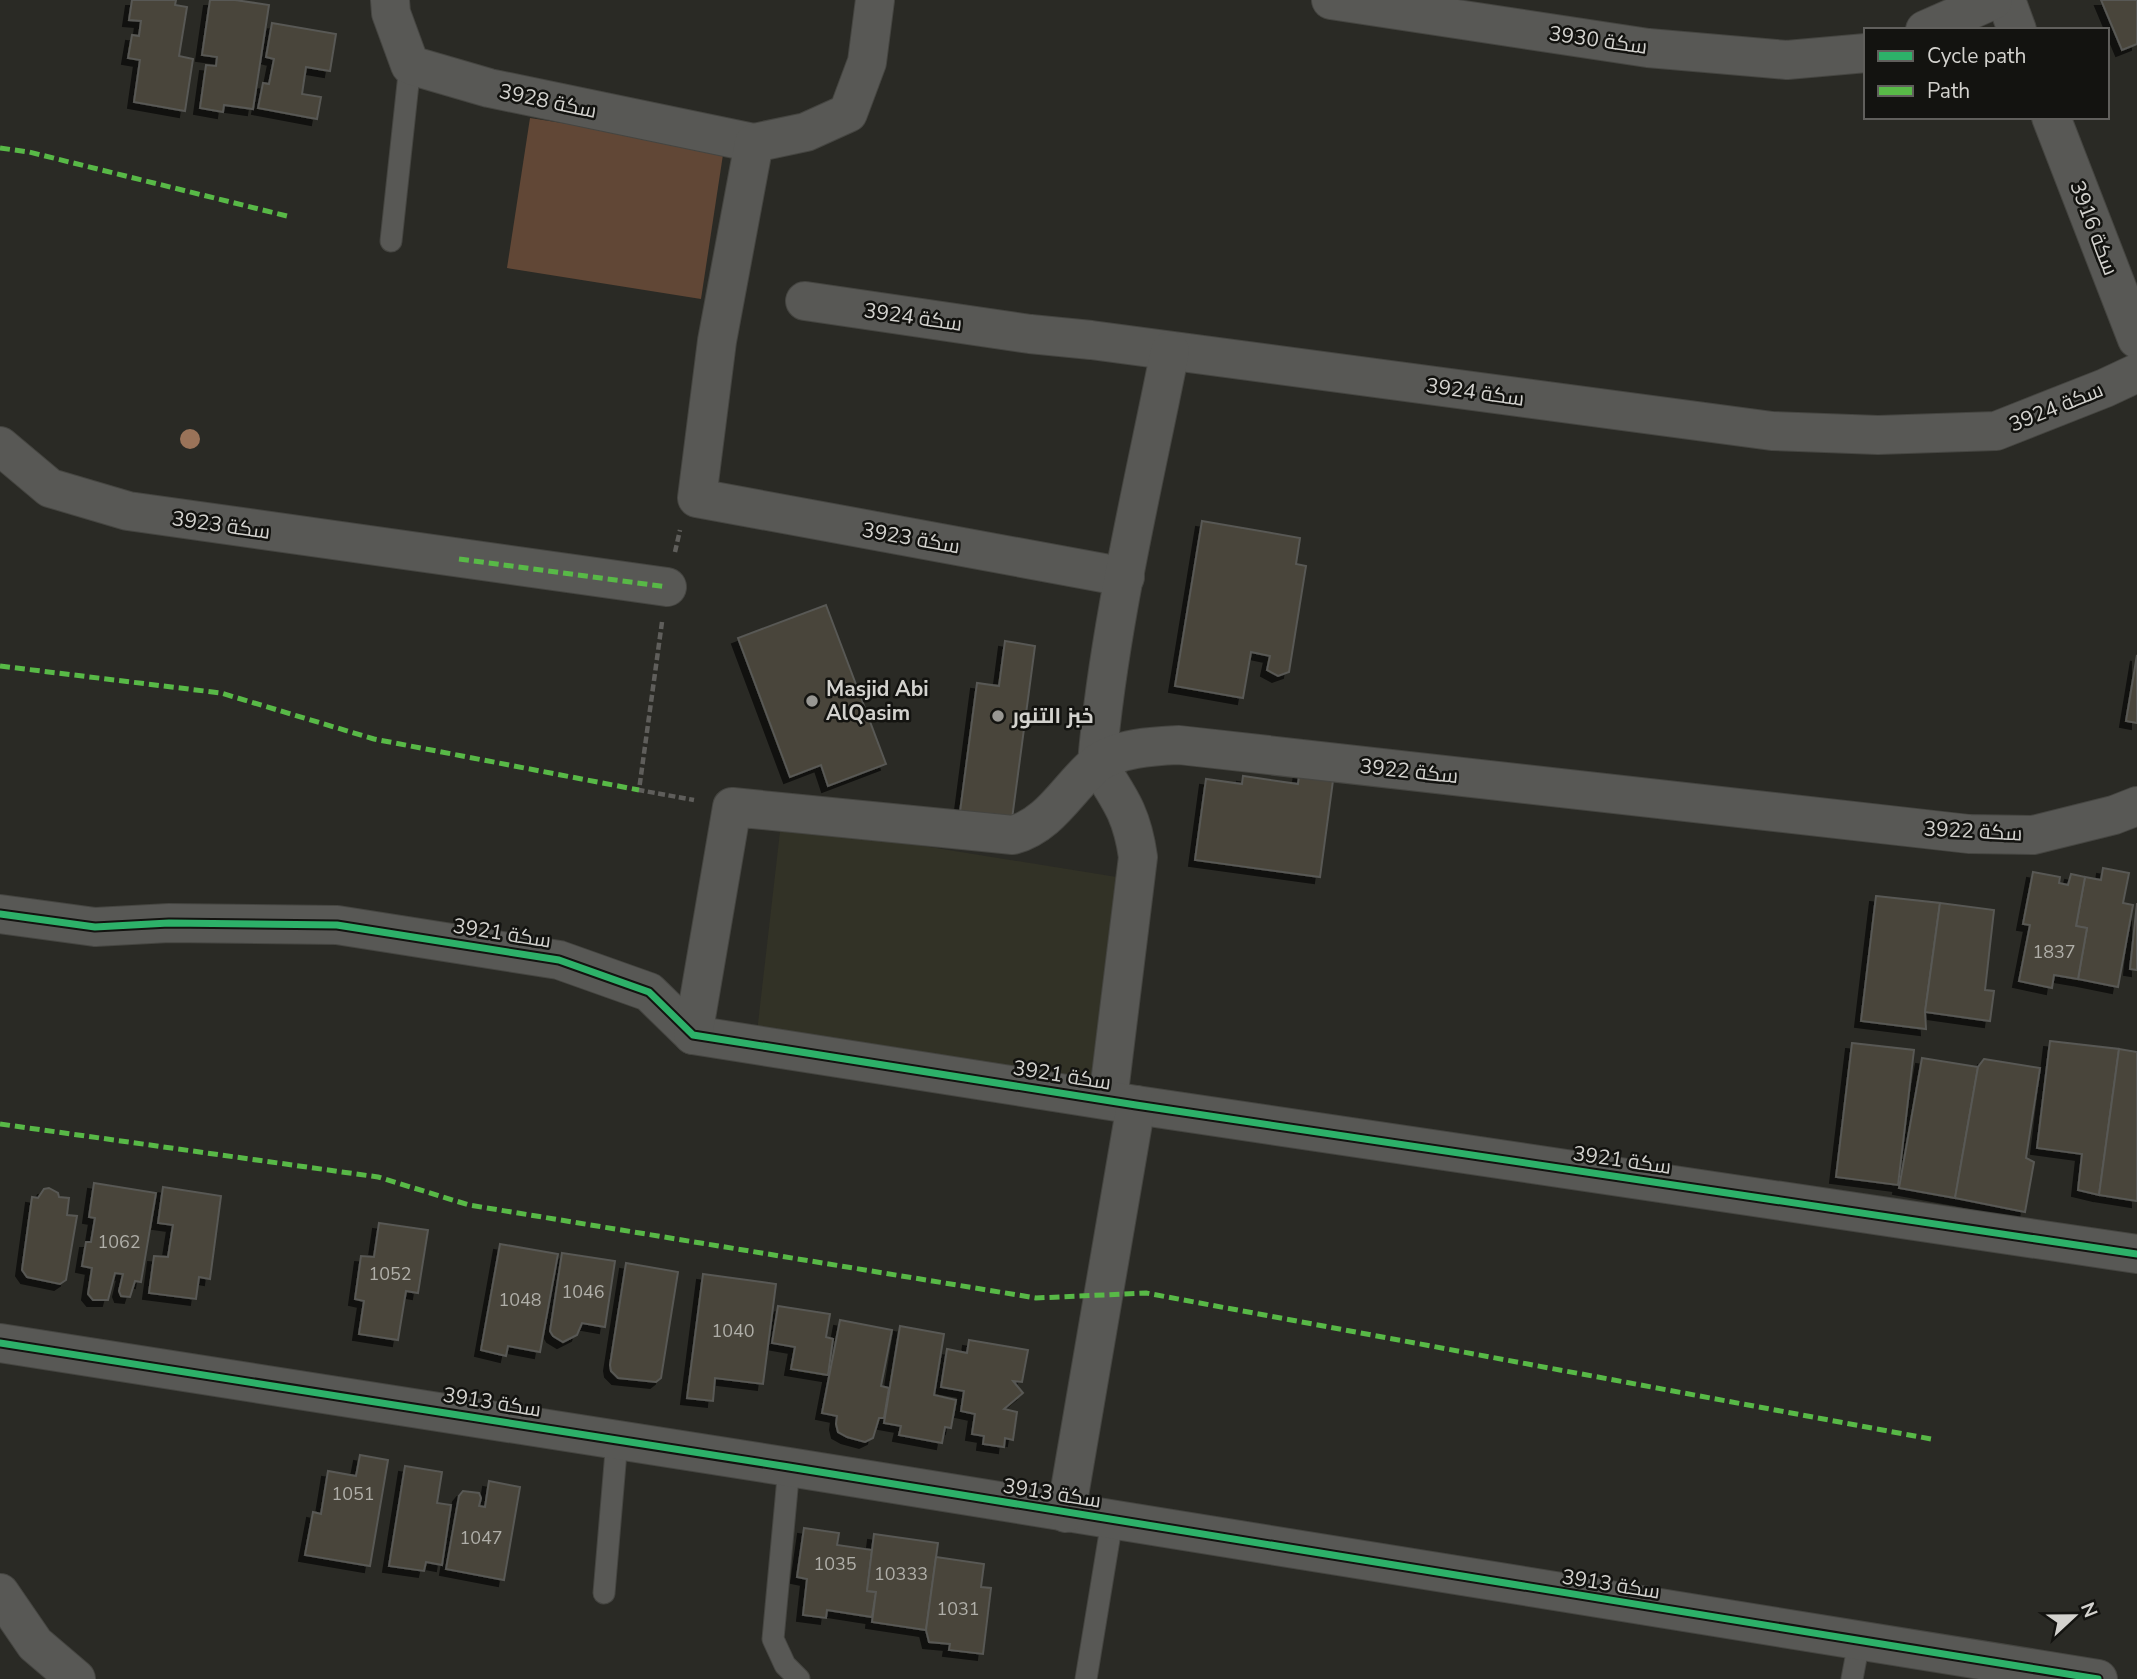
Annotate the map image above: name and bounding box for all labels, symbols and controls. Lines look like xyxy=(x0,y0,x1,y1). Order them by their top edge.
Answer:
street label: سكة 3930 xyxy=(1547,19,1649,61)
legend xyxy=(1864,28,2109,119)
text: Cycle path xyxy=(1927,42,2026,70)
street label: سكة 3928 xyxy=(497,77,599,125)
text: Path xyxy=(1927,77,1970,105)
street label: سكة 3916 xyxy=(2063,177,2125,279)
street label: سكة 3924 xyxy=(862,296,964,338)
street label: سكة 3924 xyxy=(1424,371,1526,413)
street label: سكة 3924 xyxy=(2005,375,2107,439)
street label: سكة 3923 xyxy=(170,504,272,546)
street label: سكة 3923 xyxy=(860,516,962,560)
place label: Masjid Abi AlQasim xyxy=(826,675,929,727)
marker: Masjid Abi AlQasim xyxy=(804,693,820,709)
place label: خبز التنور xyxy=(1011,702,1094,730)
marker: خبز التنور xyxy=(990,708,1006,724)
street label: سكة 3922 xyxy=(1358,752,1460,790)
street label: سكة 3922 xyxy=(1923,814,2023,848)
street label: سكة 3921 xyxy=(451,911,553,955)
house number: 1837 xyxy=(2032,940,2076,964)
street label: سكة 3921 xyxy=(1011,1053,1113,1097)
street label: سكة 3921 xyxy=(1571,1139,1673,1181)
house number: 1062 xyxy=(97,1230,141,1254)
house number: 1052 xyxy=(368,1262,412,1286)
house number: 1046 xyxy=(561,1280,605,1304)
house number: 1048 xyxy=(498,1288,542,1312)
house number: 1040 xyxy=(711,1319,755,1343)
street label: سكة 3913 xyxy=(441,1380,543,1424)
street label: سكة 3913 xyxy=(1001,1471,1103,1515)
house number: 1051 xyxy=(331,1482,375,1506)
house number: 1047 xyxy=(459,1526,503,1550)
house number: 1035 xyxy=(813,1552,857,1576)
house number: 10333 xyxy=(874,1562,928,1586)
street label: سكة 3913 xyxy=(1560,1562,1662,1606)
north arrow xyxy=(2039,1581,2109,1651)
house number: 1031 xyxy=(936,1597,980,1621)
text: N xyxy=(2074,1599,2104,1621)

